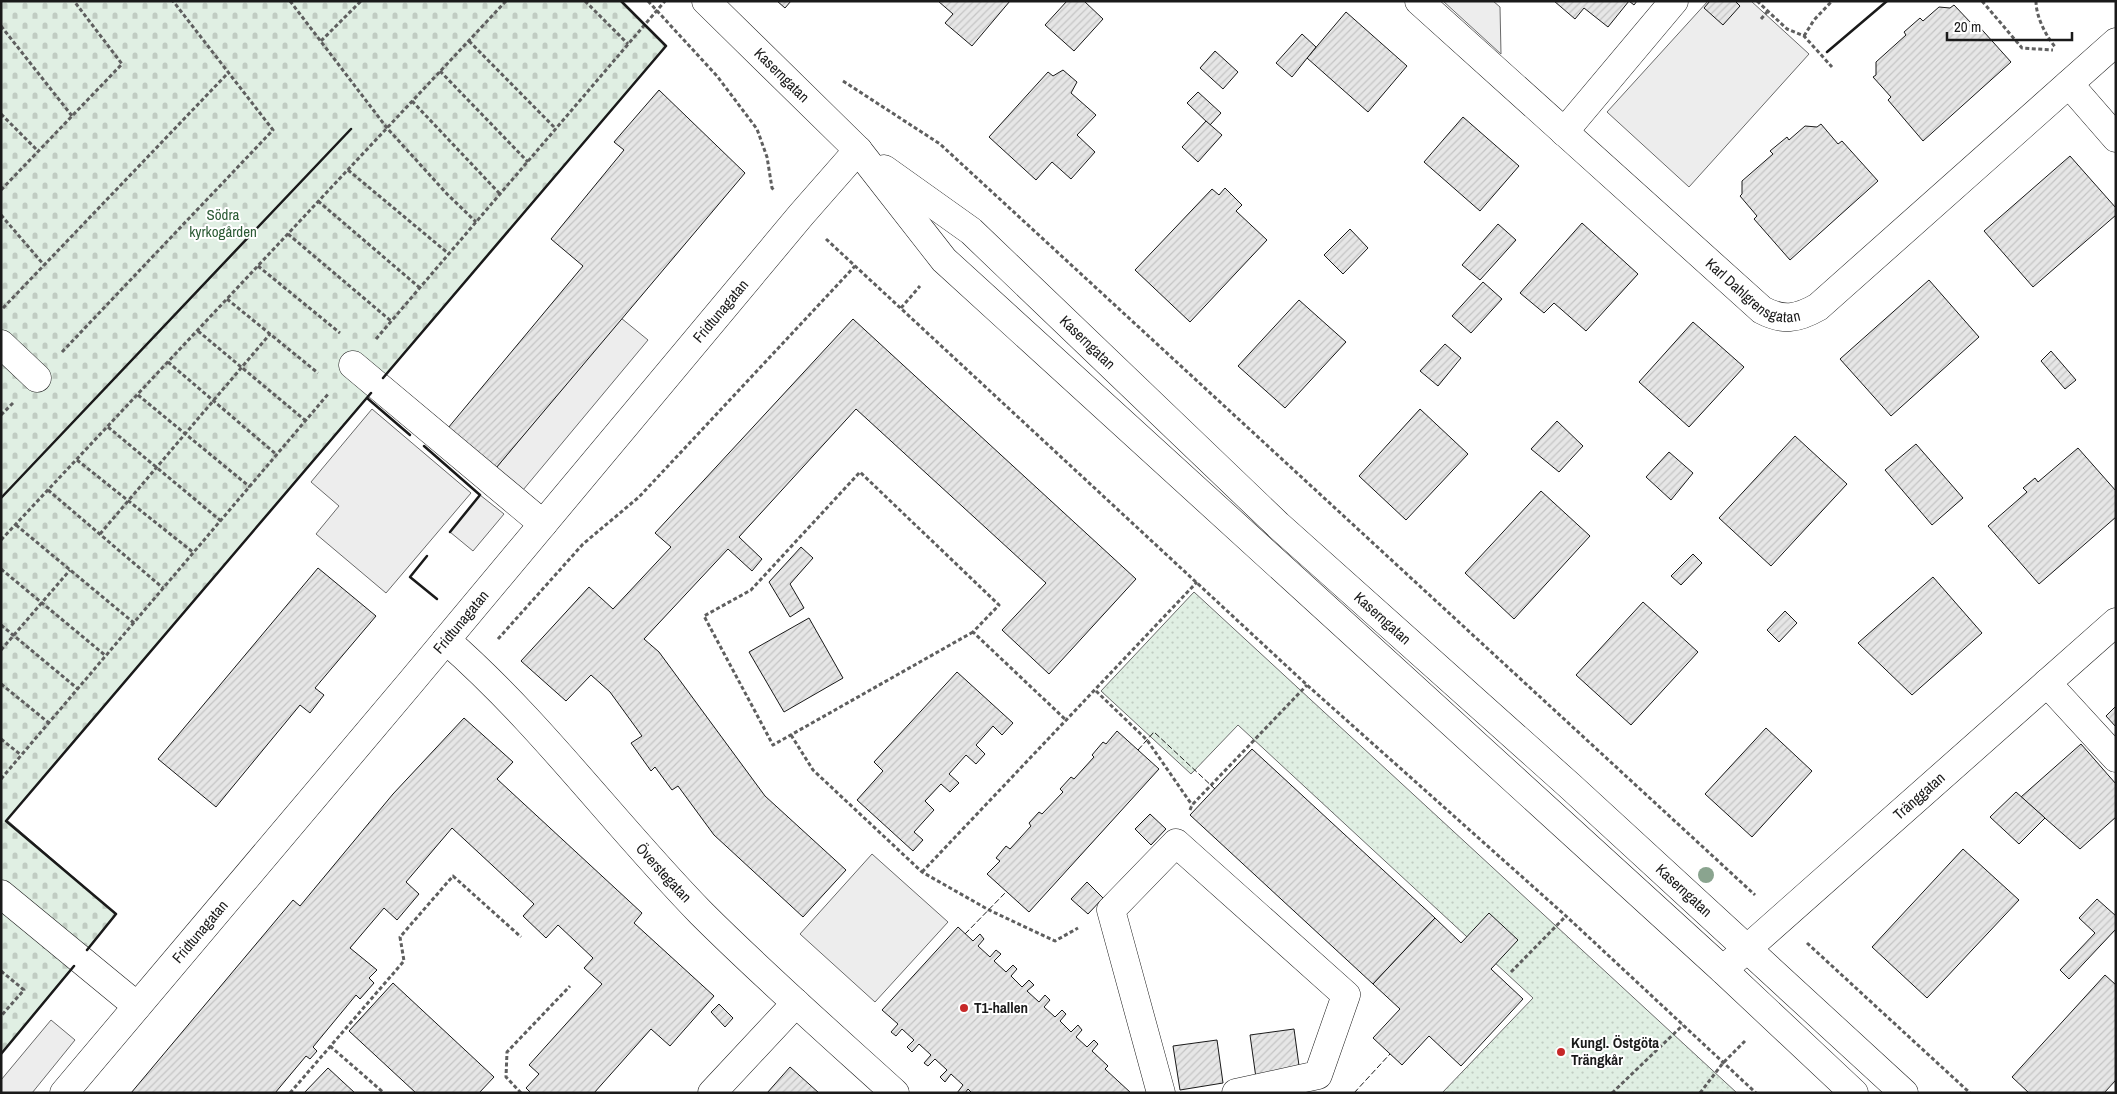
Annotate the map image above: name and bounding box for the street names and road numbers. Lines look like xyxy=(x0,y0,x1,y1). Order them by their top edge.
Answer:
street label: Kaserngatan xyxy=(750,43,814,107)
street label: Karl Dahlgrensgatan xyxy=(1701,253,1802,327)
street label: Fridtunagatan xyxy=(688,275,753,347)
street label: Kaserngatan xyxy=(1055,310,1120,374)
street label: Fridtunagatan xyxy=(428,586,493,658)
street label: Kaserngatan xyxy=(1350,587,1416,649)
street label: Tränggatan xyxy=(1888,767,1949,825)
street label: Överstegatan xyxy=(631,838,697,907)
street label: Kaserngatan xyxy=(1651,859,1717,922)
street label: Fridtunagatan xyxy=(167,895,232,968)

